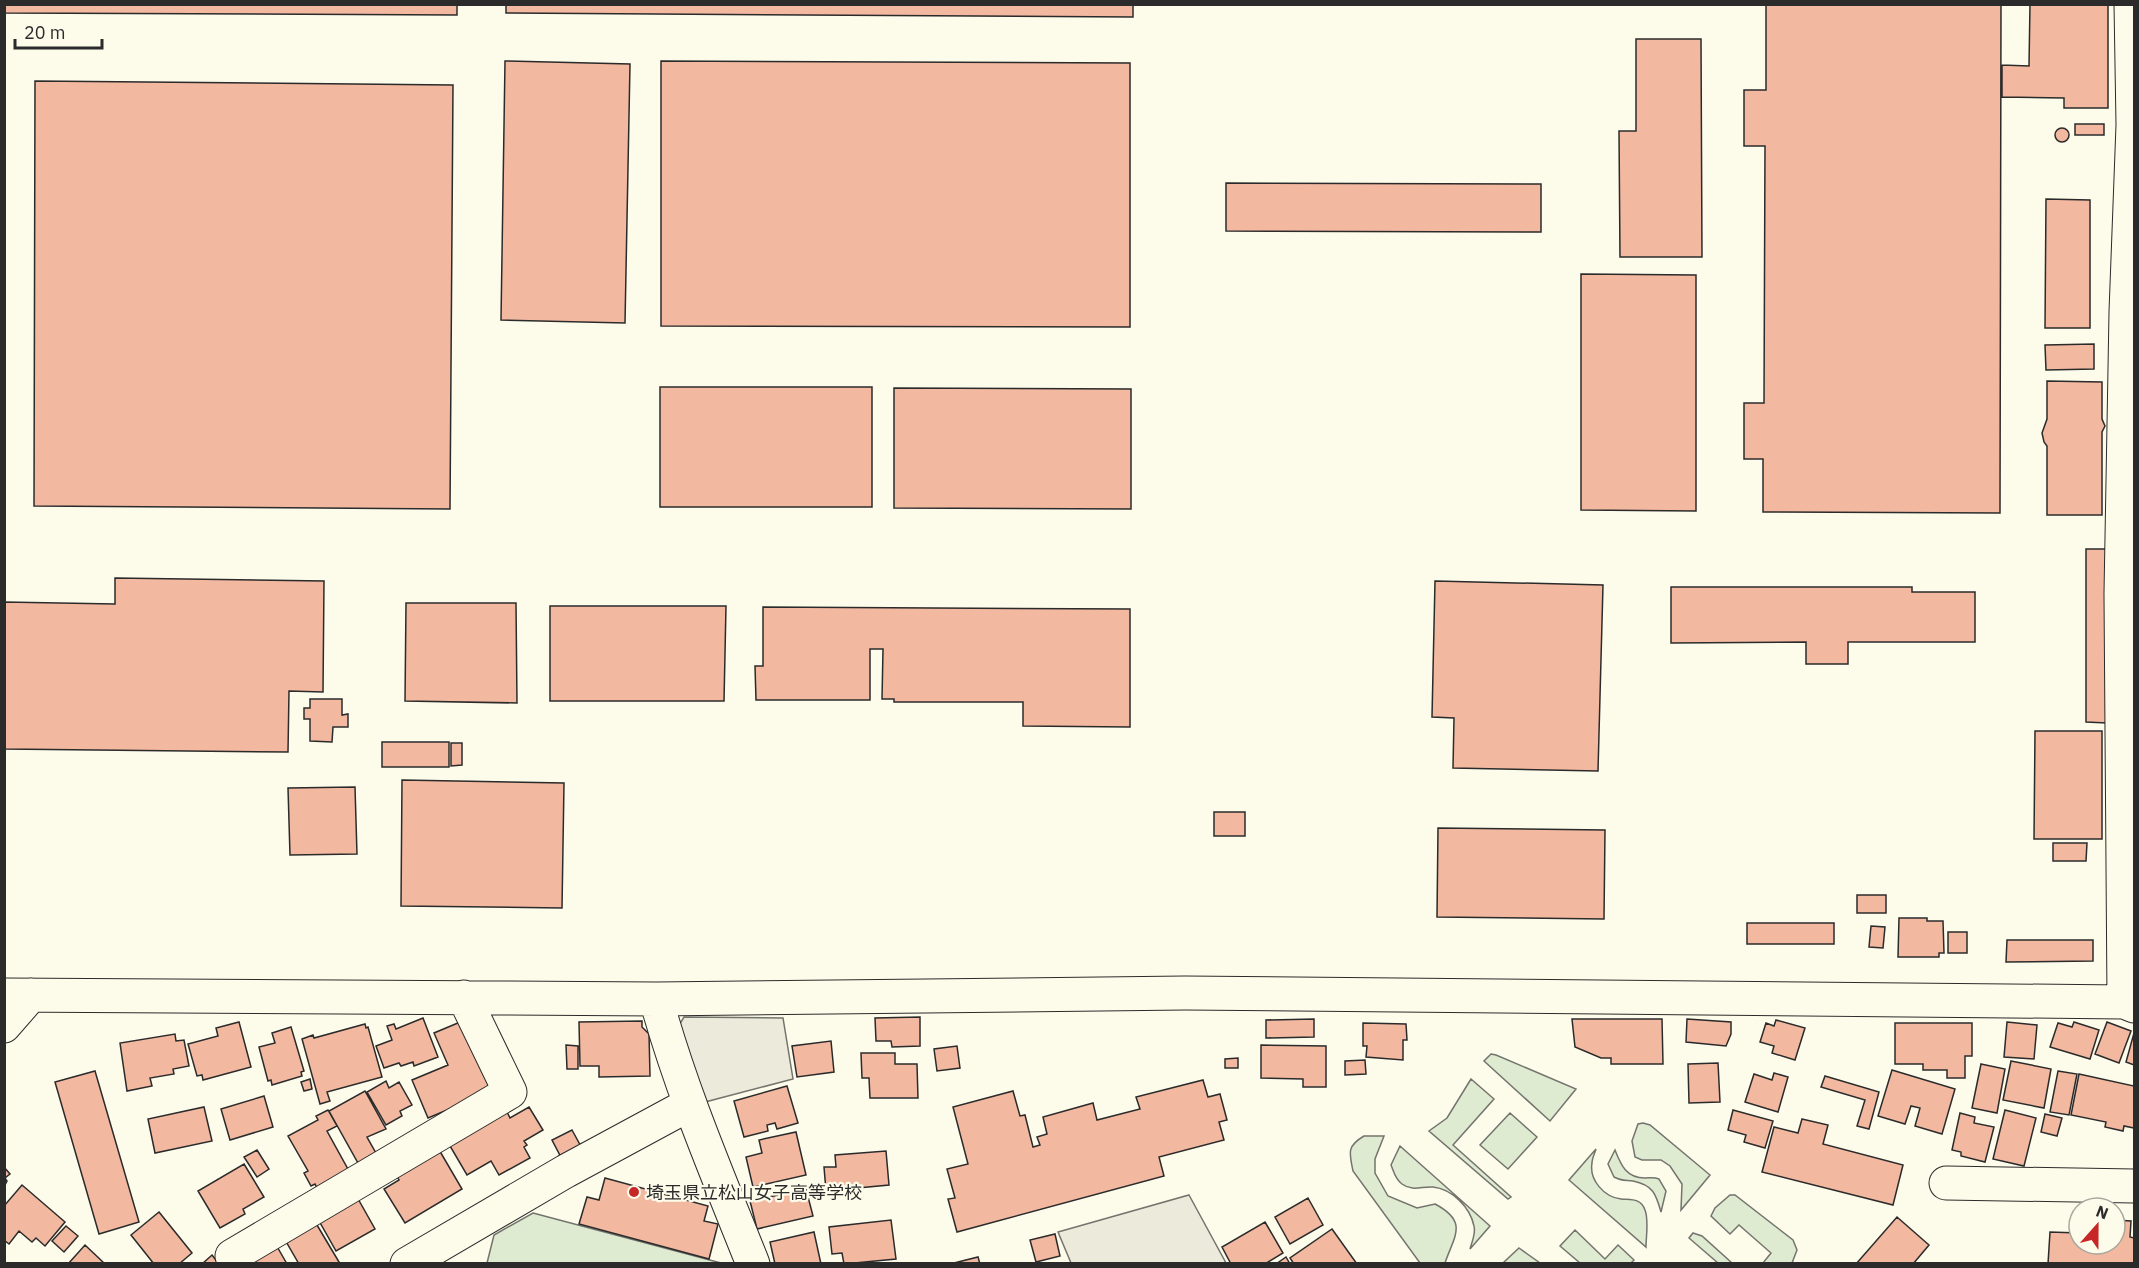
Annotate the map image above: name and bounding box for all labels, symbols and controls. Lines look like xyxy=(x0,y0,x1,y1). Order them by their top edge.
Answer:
scale bar xyxy=(15,12,102,50)
text: 20 m xyxy=(24,21,66,44)
place label: 埼玉県立松山女子高等学校 xyxy=(646,1181,862,1204)
marker: 埼玉県立松山女子高等学校 xyxy=(627,1185,641,1199)
north arrow xyxy=(2067,1196,2127,1256)
text: N xyxy=(2093,1201,2111,1223)

